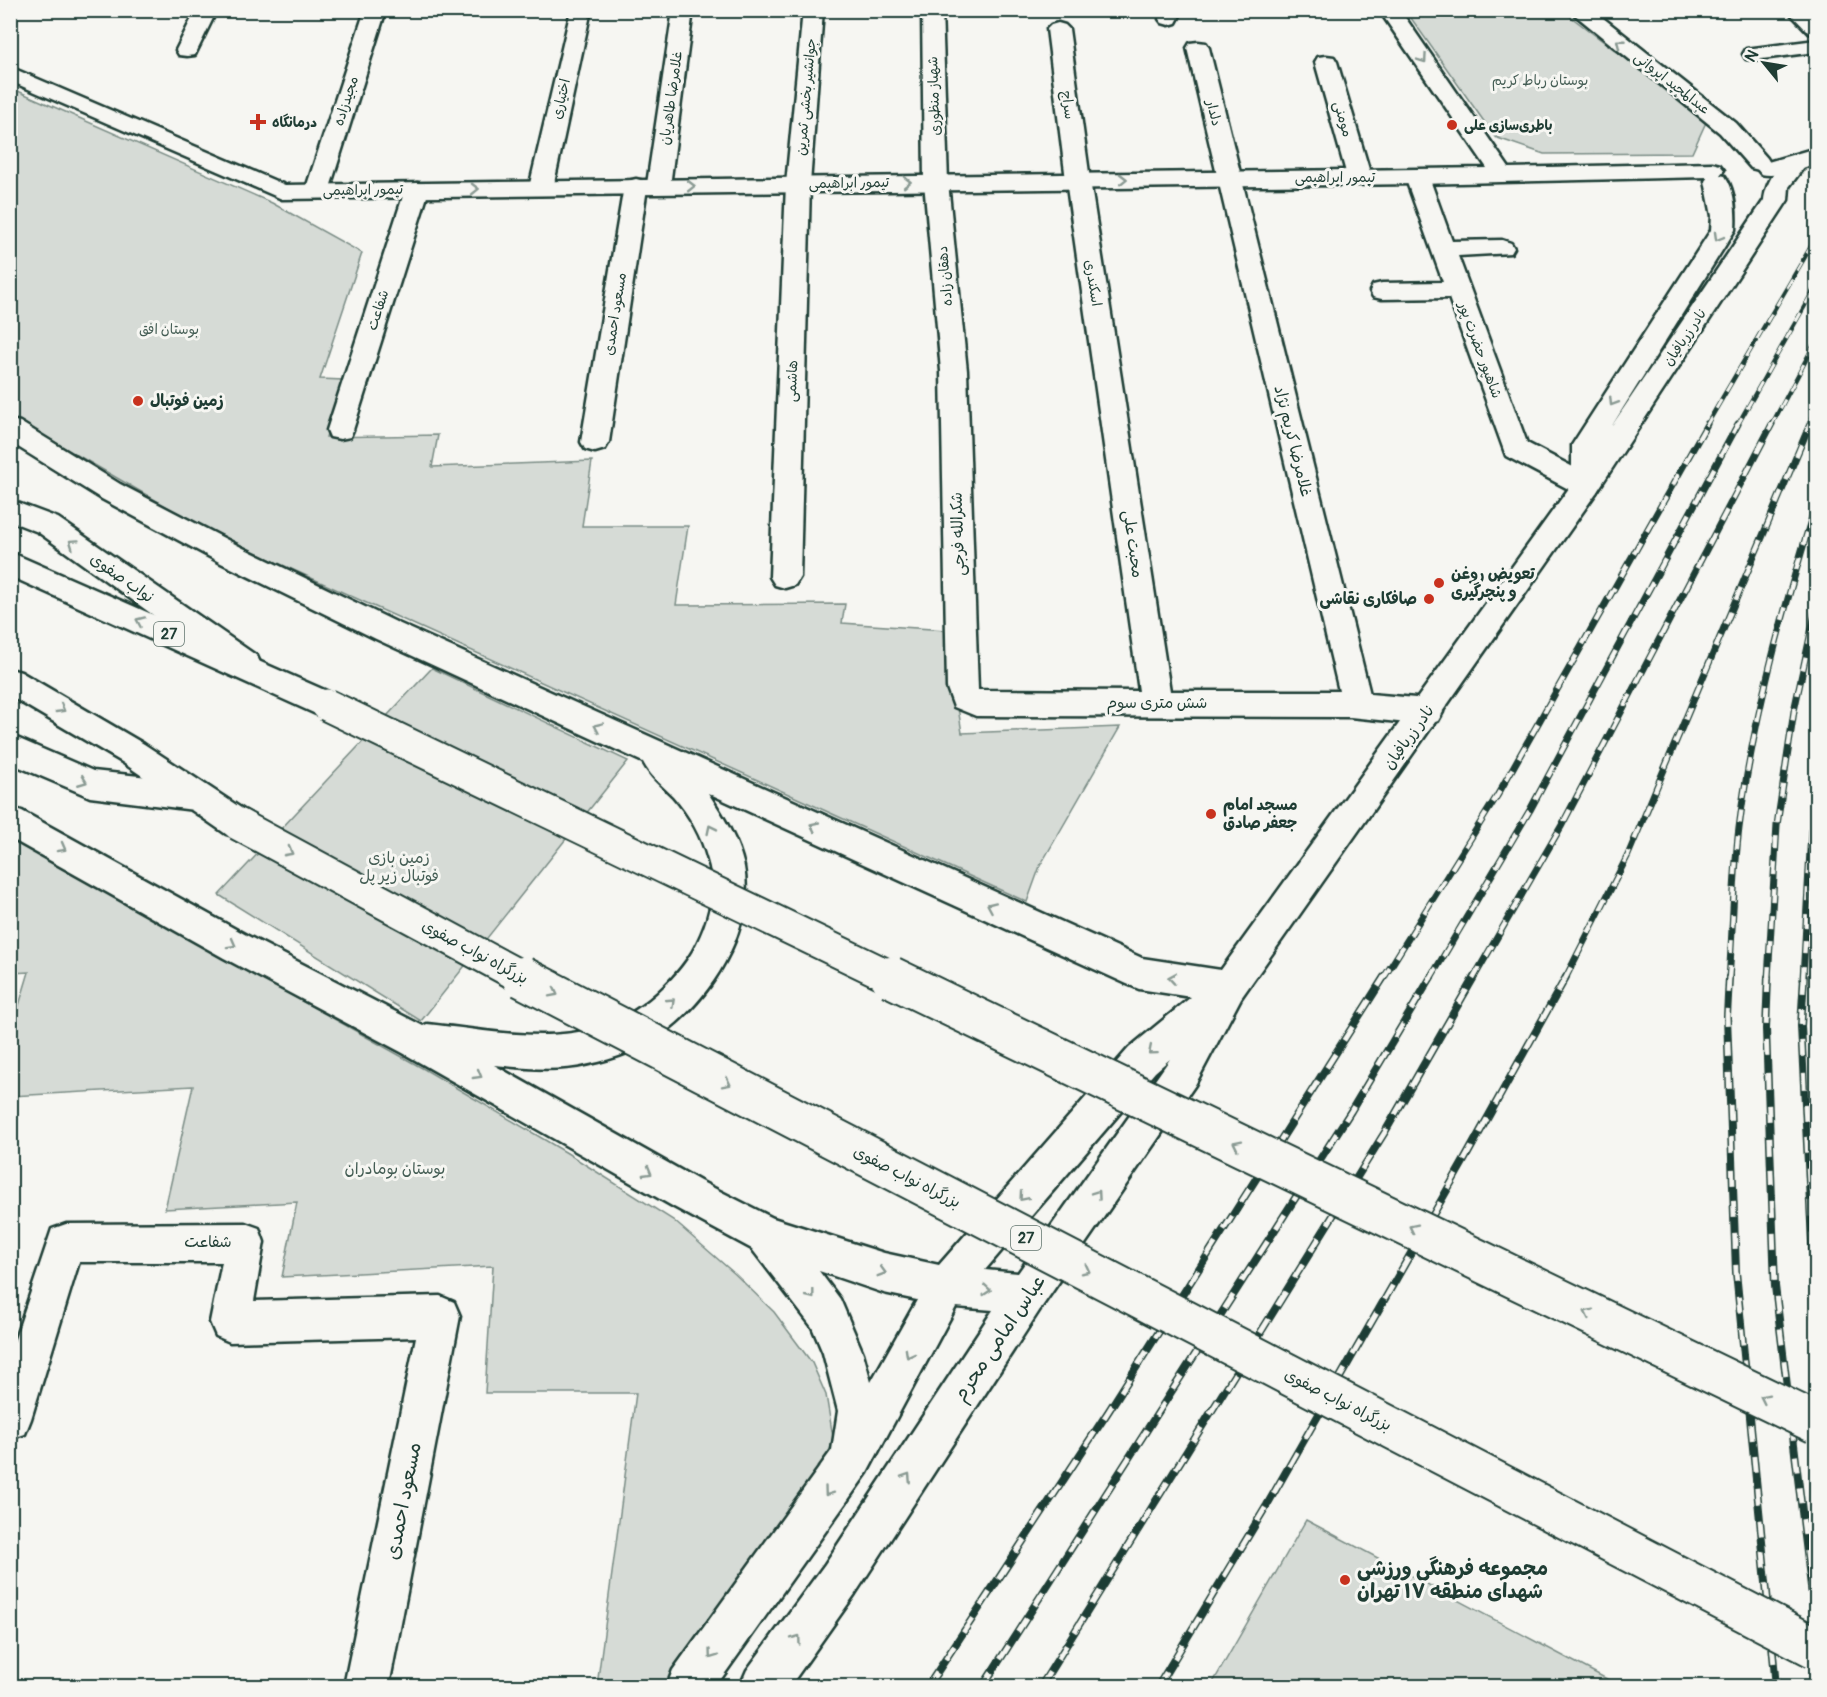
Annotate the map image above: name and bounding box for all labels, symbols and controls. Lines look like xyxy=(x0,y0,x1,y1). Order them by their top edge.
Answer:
north arrow xyxy=(1734,33,1794,93)
street label: جوانشیر بخشی ثمرین xyxy=(792,38,820,156)
one-way arrow xyxy=(1615,39,1626,50)
text: N xyxy=(1741,46,1763,66)
street label: عبدالمجید ایروانی xyxy=(1631,48,1713,118)
street label: غلامرضا طاهریان xyxy=(656,50,686,146)
one-way arrow xyxy=(1416,52,1427,63)
street label: شهباز منظوری xyxy=(924,56,944,136)
park label: بوستان رباط کریم xyxy=(1492,72,1588,91)
street label: مجیدزاده xyxy=(330,74,362,128)
street label: اختیاری xyxy=(548,77,574,121)
street label: سراج xyxy=(1057,90,1078,120)
street label: دلدار xyxy=(1202,97,1225,128)
street label: مومنی xyxy=(1330,99,1356,139)
marker: درمانگاه xyxy=(249,113,267,131)
place label: درمانگاه xyxy=(272,113,317,131)
place label: باطری‌سازی علی xyxy=(1464,117,1552,134)
marker: باطری‌سازی علی xyxy=(1445,118,1459,132)
street label: تیمور ابراهیمی xyxy=(1295,169,1376,186)
one-way arrow xyxy=(1118,173,1127,185)
street label: تیمور ابراهیمی xyxy=(809,174,890,192)
one-way arrow xyxy=(903,176,912,188)
one-way arrow xyxy=(687,180,696,192)
street label: تیمور ابراهیمی xyxy=(323,181,404,199)
one-way arrow xyxy=(471,183,480,195)
one-way arrow xyxy=(1713,231,1725,241)
street label: دهقان زاده xyxy=(934,245,956,307)
street label: اسکندری xyxy=(1081,259,1105,307)
street label: مسعود احمدی xyxy=(600,271,631,357)
street label: شفاعت xyxy=(364,288,392,332)
street label: شاهپور حضرت پور xyxy=(1453,299,1505,401)
street label: نادر زربافیان xyxy=(1660,305,1710,369)
park label: بوستان افق xyxy=(139,321,199,338)
street label: هاشمی xyxy=(783,360,801,402)
street label: غلامرضا کریم نژاد xyxy=(1268,383,1316,499)
place label: زمین فوتبال xyxy=(150,391,224,411)
marker: زمین فوتبال xyxy=(131,394,145,408)
one-way arrow xyxy=(1609,396,1621,406)
street label: شکرالله فرجی xyxy=(947,492,969,576)
street label: محبت علی xyxy=(1118,509,1148,579)
one-way arrow xyxy=(69,539,80,550)
street label: نواب صفوی xyxy=(86,549,158,607)
place label: تعویض روغن و پنچرگیری xyxy=(1451,564,1536,602)
marker: تعویض روغن و پنچرگیری xyxy=(1432,576,1446,590)
place label: صافکاری نقاشی xyxy=(1319,589,1417,609)
marker: صافکاری نقاشی xyxy=(1422,592,1436,606)
one-way arrow xyxy=(135,616,146,628)
road number: 27 xyxy=(154,622,184,646)
street label: شش متری سوم xyxy=(1106,693,1208,715)
street label: نادر زربافیان xyxy=(1379,701,1439,773)
one-way arrow xyxy=(55,702,66,714)
one-way arrow xyxy=(594,722,605,734)
one-way arrow xyxy=(77,774,88,786)
place label: مسجد امام جعفر صادق xyxy=(1223,795,1298,833)
marker: مسجد امام جعفر صادق xyxy=(1204,807,1218,821)
one-way arrow xyxy=(809,821,820,833)
one-way arrow xyxy=(706,825,718,836)
one-way arrow xyxy=(56,841,66,853)
one-way arrow xyxy=(283,845,293,856)
park label: زمین بازی فوتبال زیر پل xyxy=(359,848,439,886)
one-way arrow xyxy=(987,902,998,914)
street label: بزرگراه نواب صفوی xyxy=(418,916,532,988)
one-way arrow xyxy=(226,937,236,948)
one-way arrow xyxy=(1167,972,1177,985)
one-way arrow xyxy=(547,986,558,998)
one-way arrow xyxy=(664,998,675,1009)
one-way arrow xyxy=(1148,1044,1159,1055)
one-way arrow xyxy=(472,1068,482,1080)
one-way arrow xyxy=(720,1076,731,1087)
one-way arrow xyxy=(1232,1139,1243,1151)
street label: بزرگراه نواب صفوی xyxy=(850,1141,964,1213)
park label: بوستان بومادران xyxy=(345,1159,445,1179)
one-way arrow xyxy=(642,1164,652,1176)
one-way arrow xyxy=(1019,1190,1030,1201)
one-way arrow xyxy=(1090,1190,1101,1201)
one-way arrow xyxy=(1408,1224,1419,1236)
road number: 27 xyxy=(1011,1226,1041,1250)
street label: شفاعت xyxy=(184,1232,232,1252)
one-way arrow xyxy=(1080,1262,1091,1274)
one-way arrow xyxy=(877,1264,887,1277)
street label: عباس امامی محرم xyxy=(947,1270,1053,1408)
one-way arrow xyxy=(982,1283,991,1296)
one-way arrow xyxy=(804,1288,815,1299)
one-way arrow xyxy=(1584,1309,1595,1321)
one-way arrow xyxy=(905,1348,916,1358)
street label: بزرگراه نواب صفوی xyxy=(1281,1364,1395,1436)
one-way arrow xyxy=(1759,1393,1770,1405)
street label: مسعود احمدی xyxy=(379,1440,428,1562)
one-way arrow xyxy=(899,1473,910,1484)
one-way arrow xyxy=(824,1485,835,1496)
place label: مجموعه فرهنگی ورزشی شهدای منطقه ۱۷ تهران xyxy=(1357,1556,1548,1604)
marker: مجموعه فرهنگی ورزشی شهدای منطقه ۱۷ تهران xyxy=(1338,1573,1352,1587)
one-way arrow xyxy=(790,1635,801,1646)
one-way arrow xyxy=(708,1648,719,1659)

